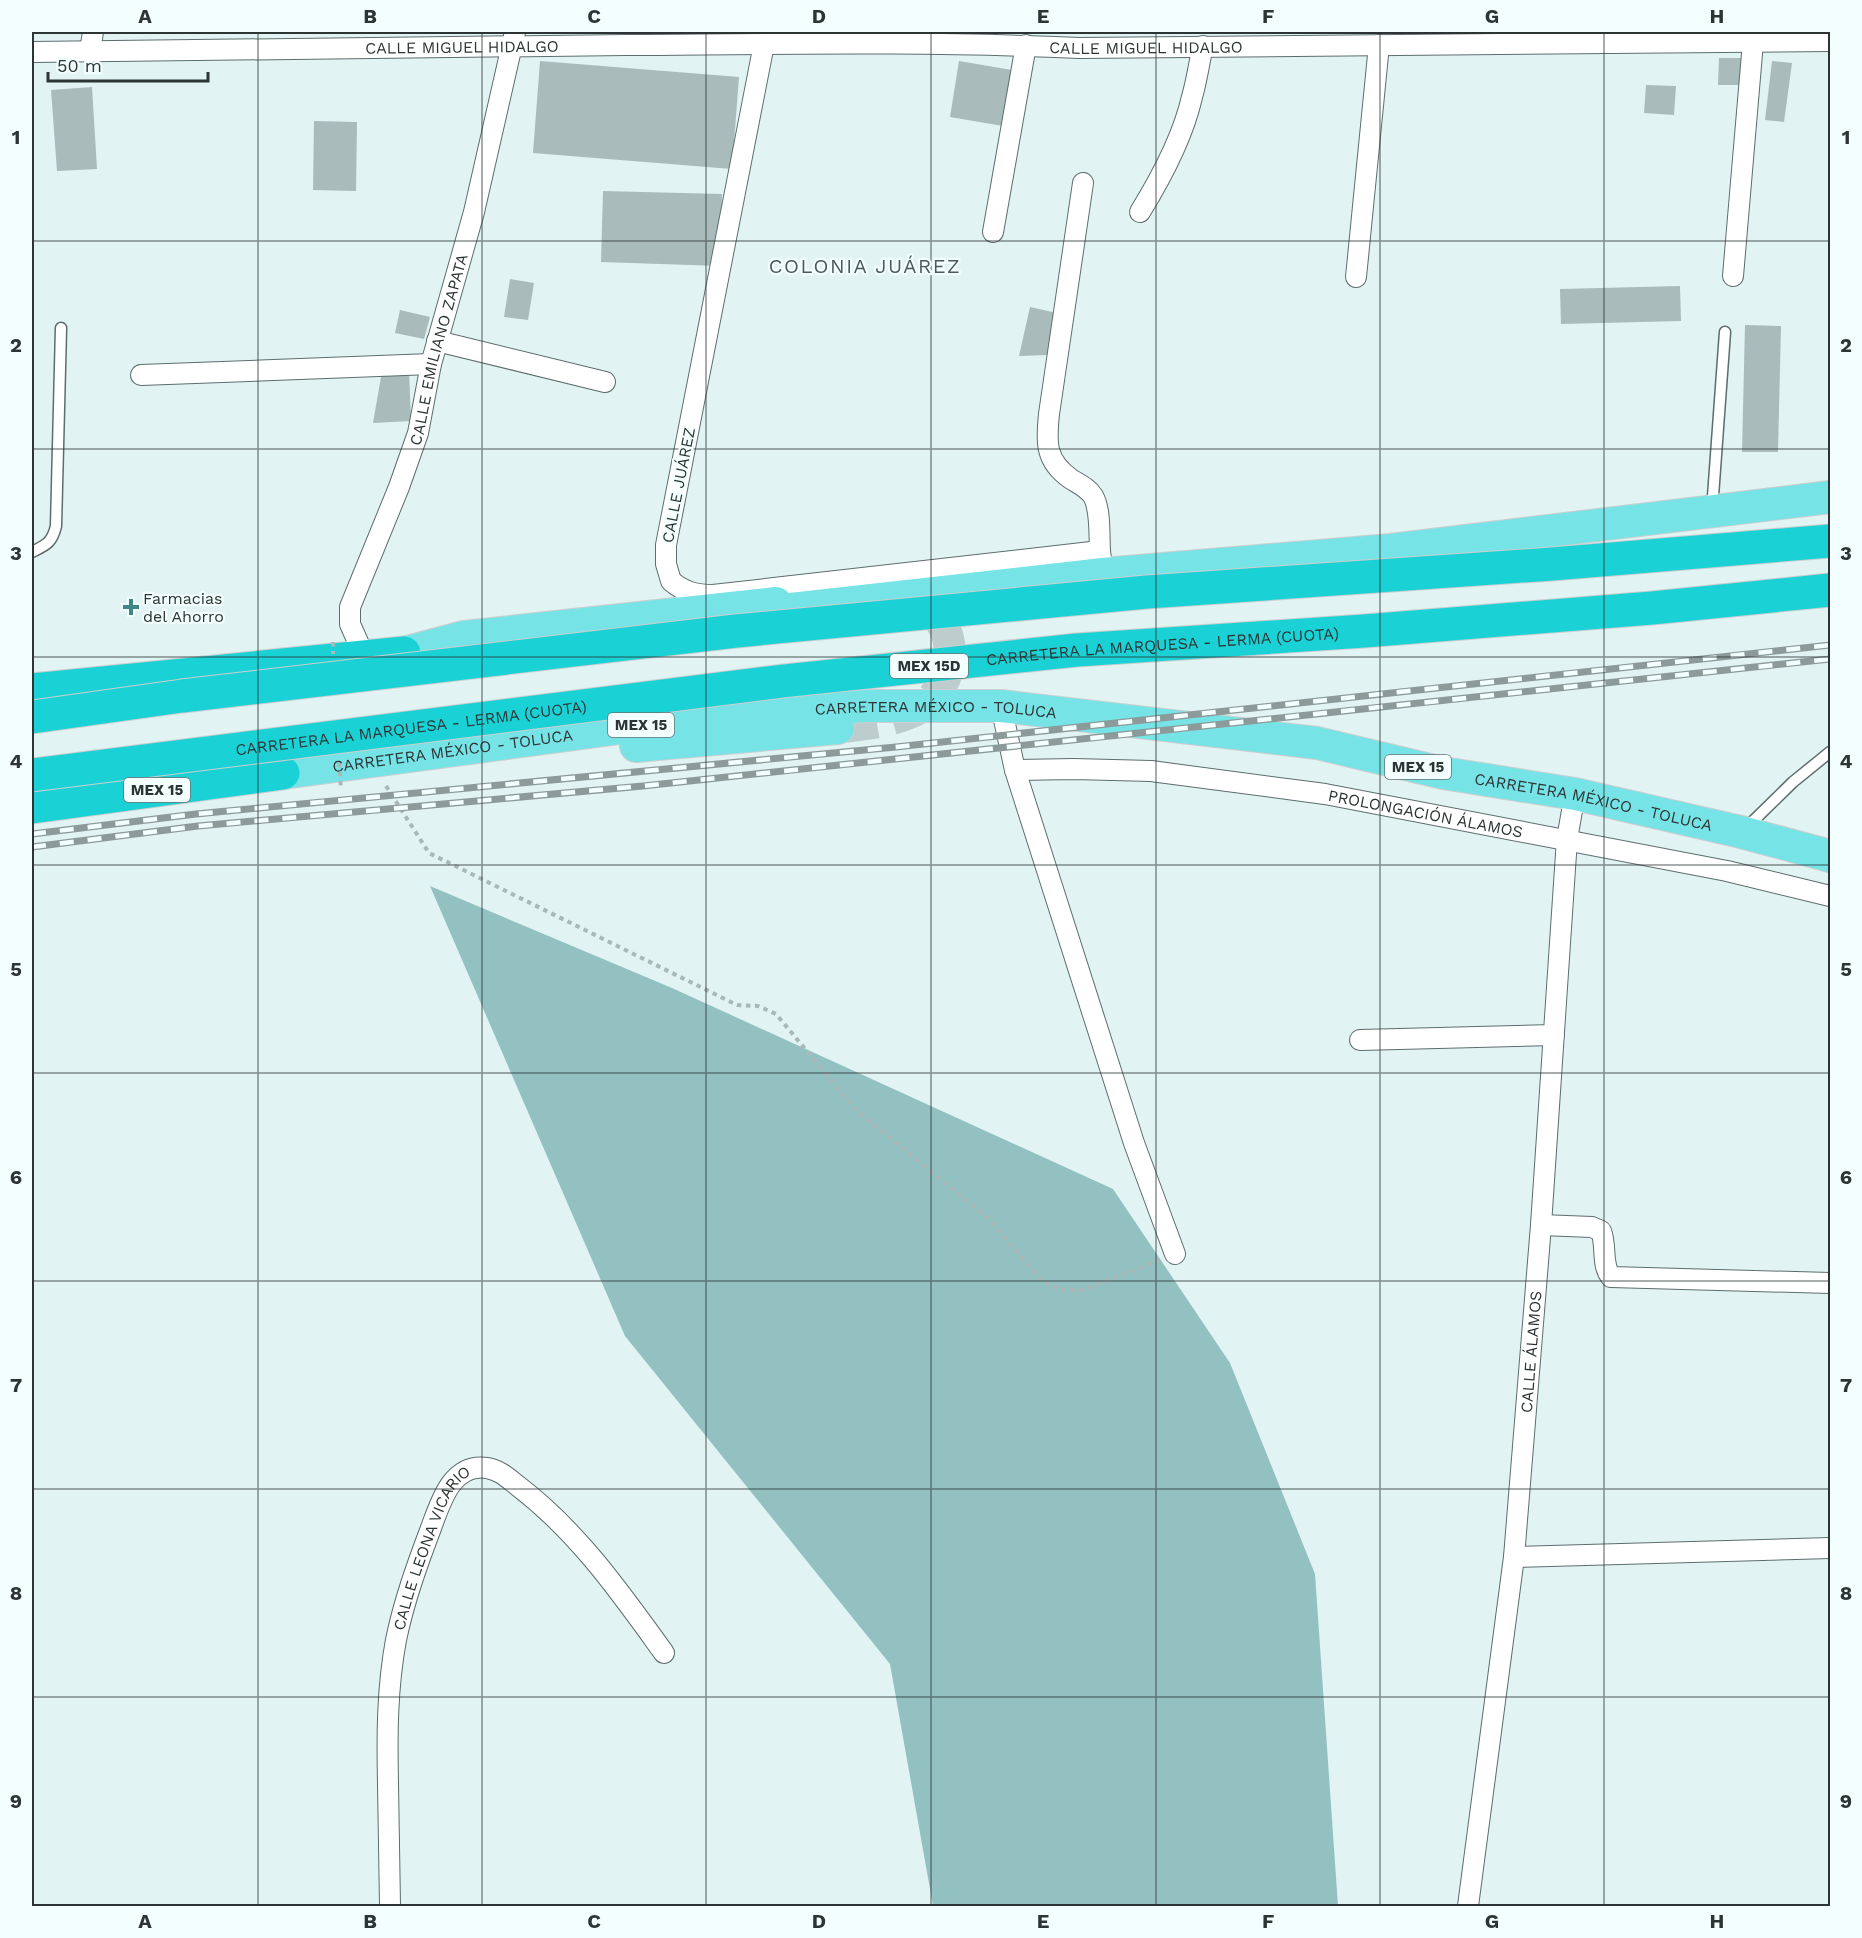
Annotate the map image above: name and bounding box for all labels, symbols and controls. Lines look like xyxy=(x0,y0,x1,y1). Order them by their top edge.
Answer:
text: A xyxy=(138,4,152,28)
text: B xyxy=(363,4,377,28)
text: C xyxy=(587,4,601,28)
text: D xyxy=(812,4,826,28)
text: E xyxy=(1037,4,1049,28)
text: F xyxy=(1262,4,1274,28)
text: G xyxy=(1485,4,1499,28)
text: H xyxy=(1710,4,1724,28)
street label: CALLE MIGUEL HIDALGO xyxy=(365,37,559,58)
street label: CALLE MIGUEL HIDALGO xyxy=(1049,37,1243,58)
scale bar xyxy=(48,45,208,83)
text: 50 m xyxy=(57,55,102,76)
text: 1 xyxy=(12,125,20,149)
text: 1 xyxy=(1842,125,1850,149)
street label: CALLE EMILIANO ZAPATA xyxy=(405,251,472,448)
district label: COLONIA JUÁREZ xyxy=(769,254,961,278)
text: 2 xyxy=(10,333,22,357)
text: 2 xyxy=(1840,333,1852,357)
street label: CALLE JUÁREZ xyxy=(658,426,699,545)
text: 3 xyxy=(10,541,22,565)
text: 3 xyxy=(1840,541,1852,565)
place label: Farmacias del Ahorro xyxy=(143,589,224,626)
marker: Farmacias del Ahorro xyxy=(124,600,138,614)
street label: CARRETERA LA MARQUESA - LERMA (CUOTA) xyxy=(985,624,1340,670)
road number: MEX 15D xyxy=(890,654,968,678)
street label: CARRETERA LA MARQUESA - LERMA (CUOTA) xyxy=(234,697,588,759)
street label: CARRETERA MÉXICO - TOLUCA xyxy=(814,697,1058,722)
road number: MEX 15 xyxy=(608,713,674,737)
street label: CARRETERA MÉXICO - TOLUCA xyxy=(331,725,574,776)
text: 4 xyxy=(10,749,23,773)
text: 4 xyxy=(1840,749,1853,773)
road number: MEX 15 xyxy=(1385,755,1451,779)
street label: CARRETERA MÉXICO - TOLUCA xyxy=(1473,769,1715,835)
road number: MEX 15 xyxy=(124,778,190,802)
street label: PROLONGACIÓN ÁLAMOS xyxy=(1327,786,1525,842)
text: 5 xyxy=(10,957,22,981)
text: 5 xyxy=(1840,957,1852,981)
text: 6 xyxy=(10,1165,22,1189)
text: 6 xyxy=(1840,1165,1852,1189)
street label: CALLE ÁLAMOS xyxy=(1517,1290,1546,1413)
text: 7 xyxy=(10,1373,22,1397)
text: 7 xyxy=(1840,1373,1852,1397)
street label: CALLE LEONA VICARIO xyxy=(389,1462,474,1632)
text: 8 xyxy=(10,1581,22,1605)
text: 8 xyxy=(1840,1581,1852,1605)
text: 9 xyxy=(10,1789,22,1813)
text: 9 xyxy=(1840,1789,1852,1813)
text: A xyxy=(138,1909,152,1933)
text: B xyxy=(363,1909,377,1933)
text: C xyxy=(587,1909,601,1933)
text: D xyxy=(812,1909,826,1933)
text: E xyxy=(1037,1909,1049,1933)
text: F xyxy=(1262,1909,1274,1933)
text: G xyxy=(1485,1909,1499,1933)
text: H xyxy=(1710,1909,1724,1933)

